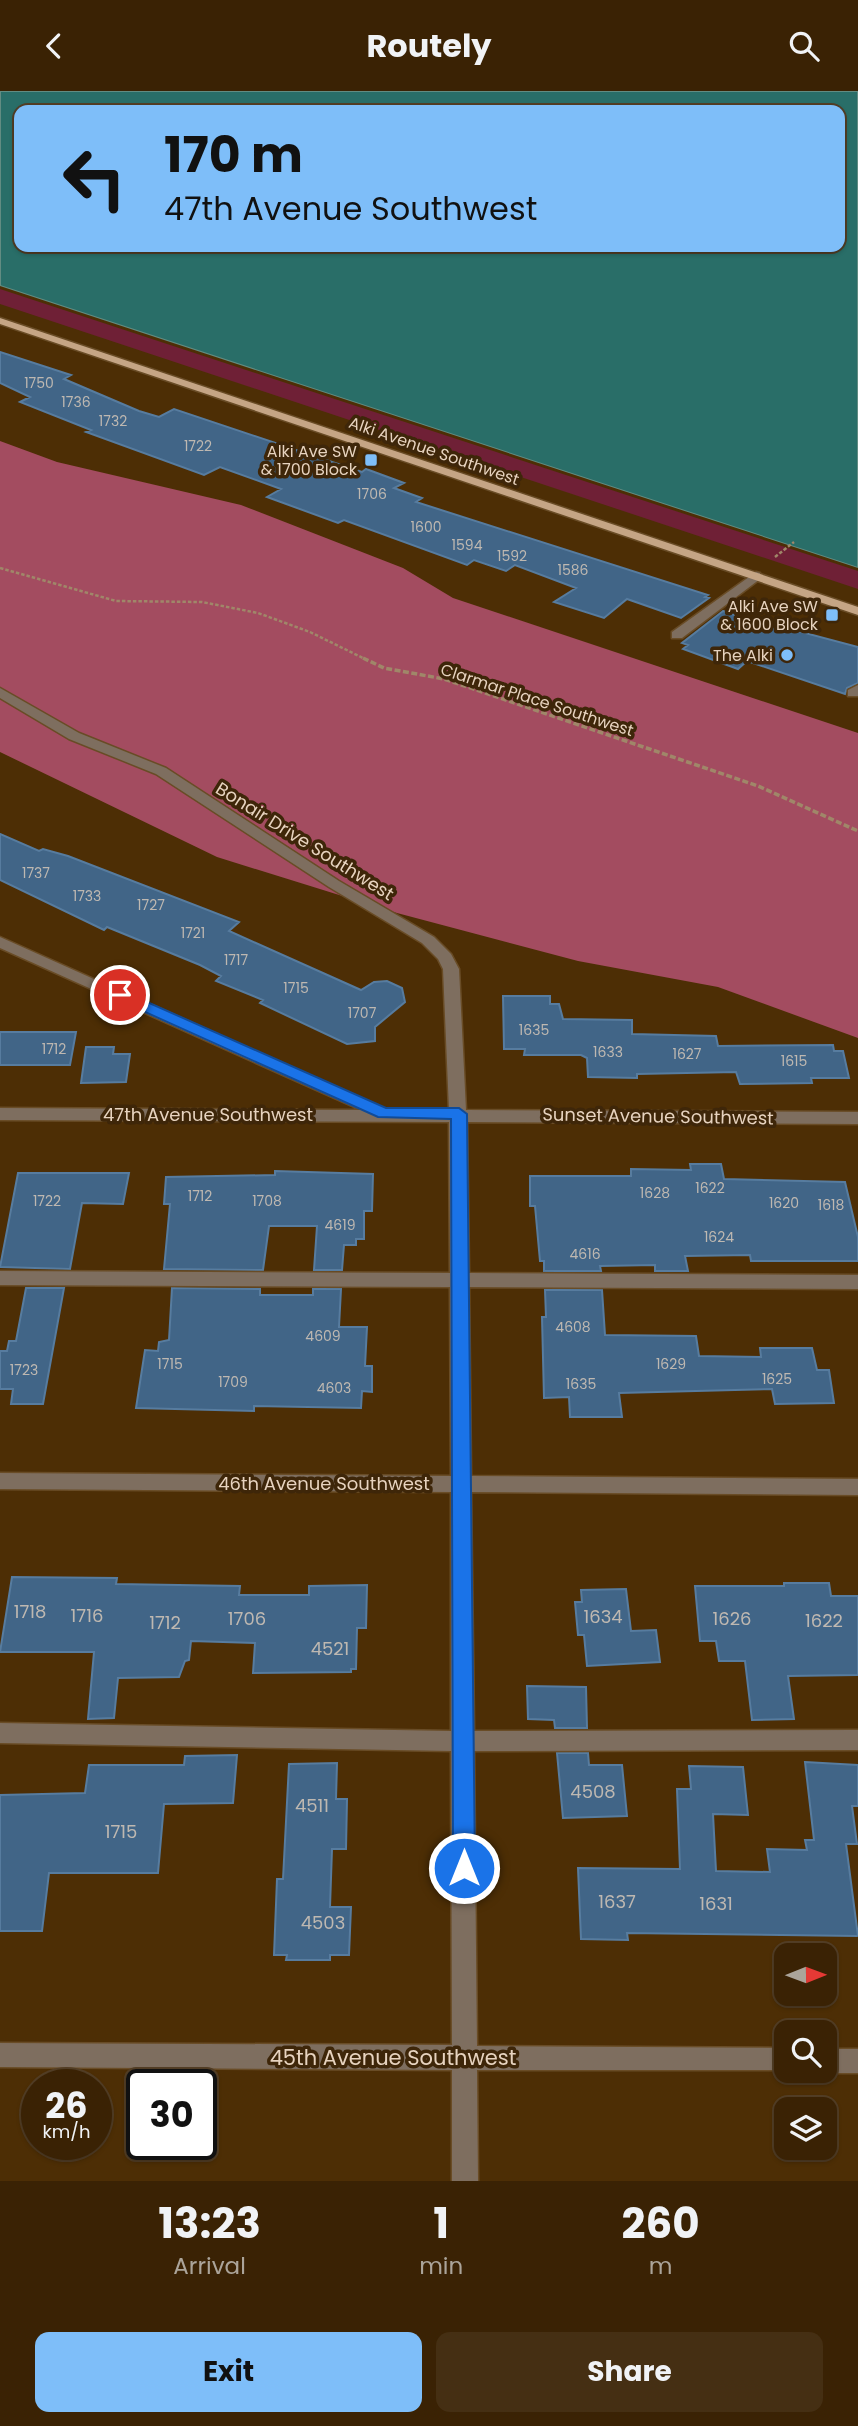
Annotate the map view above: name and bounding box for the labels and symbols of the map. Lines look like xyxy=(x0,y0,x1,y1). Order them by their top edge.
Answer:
house number: 1750 xyxy=(24,373,54,393)
house number: 1736 xyxy=(61,392,91,412)
house number: 1732 xyxy=(99,411,127,431)
street label: Alki Avenue Southwest xyxy=(346,411,522,491)
house number: 1722 xyxy=(184,436,212,456)
place label: Alki Ave SW & 1700 Block xyxy=(261,440,358,481)
marker: Alki Ave SW & 1700 Block xyxy=(363,452,379,468)
house number: 1706 xyxy=(357,484,387,504)
house number: 1600 xyxy=(411,517,441,537)
house number: 1594 xyxy=(452,535,483,555)
house number: 1592 xyxy=(497,546,527,566)
house number: 1586 xyxy=(558,560,589,580)
place label: Alki Ave SW & 1600 Block xyxy=(720,595,819,636)
marker: Alki Ave SW & 1600 Block xyxy=(824,607,840,623)
place label: The Alki xyxy=(713,644,773,667)
marker: The Alki xyxy=(779,647,795,663)
street label: Clarmar Place Southwest xyxy=(438,658,637,742)
street label: Bonair Drive Southwest xyxy=(211,776,399,906)
house number: 1737 xyxy=(22,863,50,883)
house number: 1733 xyxy=(73,886,101,906)
house number: 1727 xyxy=(137,895,165,915)
house number: 1721 xyxy=(181,923,205,943)
house number: 1717 xyxy=(224,950,248,970)
pin xyxy=(90,965,150,1025)
house number: 1715 xyxy=(283,978,309,998)
house number: 1707 xyxy=(348,1003,377,1023)
house number: 1635 xyxy=(519,1020,549,1040)
house number: 1712 xyxy=(42,1039,66,1059)
house number: 1633 xyxy=(593,1042,623,1062)
house number: 1627 xyxy=(672,1044,702,1064)
house number: 1615 xyxy=(781,1051,807,1071)
street label: Sunset Avenue Southwest xyxy=(542,1101,774,1131)
street label: 47th Avenue Southwest xyxy=(103,1102,313,1127)
house number: 1622 xyxy=(695,1178,725,1198)
house number: 1628 xyxy=(640,1183,670,1203)
house number: 1712 xyxy=(188,1186,212,1206)
house number: 1722 xyxy=(33,1191,61,1211)
house number: 1708 xyxy=(252,1191,282,1211)
house number: 1620 xyxy=(769,1193,799,1213)
house number: 1618 xyxy=(818,1195,845,1215)
house number: 4619 xyxy=(325,1215,356,1235)
house number: 1624 xyxy=(704,1227,734,1247)
house number: 4616 xyxy=(569,1244,601,1264)
house number: 4608 xyxy=(555,1317,591,1337)
house number: 4609 xyxy=(305,1326,341,1346)
house number: 1715 xyxy=(157,1354,183,1374)
house number: 1629 xyxy=(656,1354,686,1374)
house number: 1723 xyxy=(10,1360,38,1380)
house number: 1625 xyxy=(762,1369,792,1389)
house number: 1709 xyxy=(218,1372,248,1392)
house number: 1635 xyxy=(566,1374,596,1394)
house number: 4603 xyxy=(317,1378,351,1398)
street label: 46th Avenue Southwest xyxy=(218,1471,430,1496)
house number: 1718 xyxy=(14,1599,46,1624)
house number: 1716 xyxy=(71,1603,103,1628)
house number: 1634 xyxy=(583,1604,623,1629)
house number: 1706 xyxy=(228,1606,266,1631)
house number: 1626 xyxy=(713,1606,751,1631)
house number: 1622 xyxy=(805,1608,843,1633)
house number: 1712 xyxy=(149,1610,181,1635)
house number: 4521 xyxy=(311,1636,349,1661)
house number: 4508 xyxy=(570,1779,616,1804)
house number: 4511 xyxy=(295,1793,329,1818)
house number: 1715 xyxy=(105,1819,137,1844)
position arrow xyxy=(427,1831,501,1905)
house number: 1637 xyxy=(598,1889,636,1914)
house number: 1631 xyxy=(699,1891,733,1916)
house number: 4503 xyxy=(301,1910,345,1935)
north arrow xyxy=(774,1943,836,2005)
street label: 45th Avenue Southwest xyxy=(270,2043,516,2072)
speed limit sign: 30 xyxy=(126,2069,217,2160)

